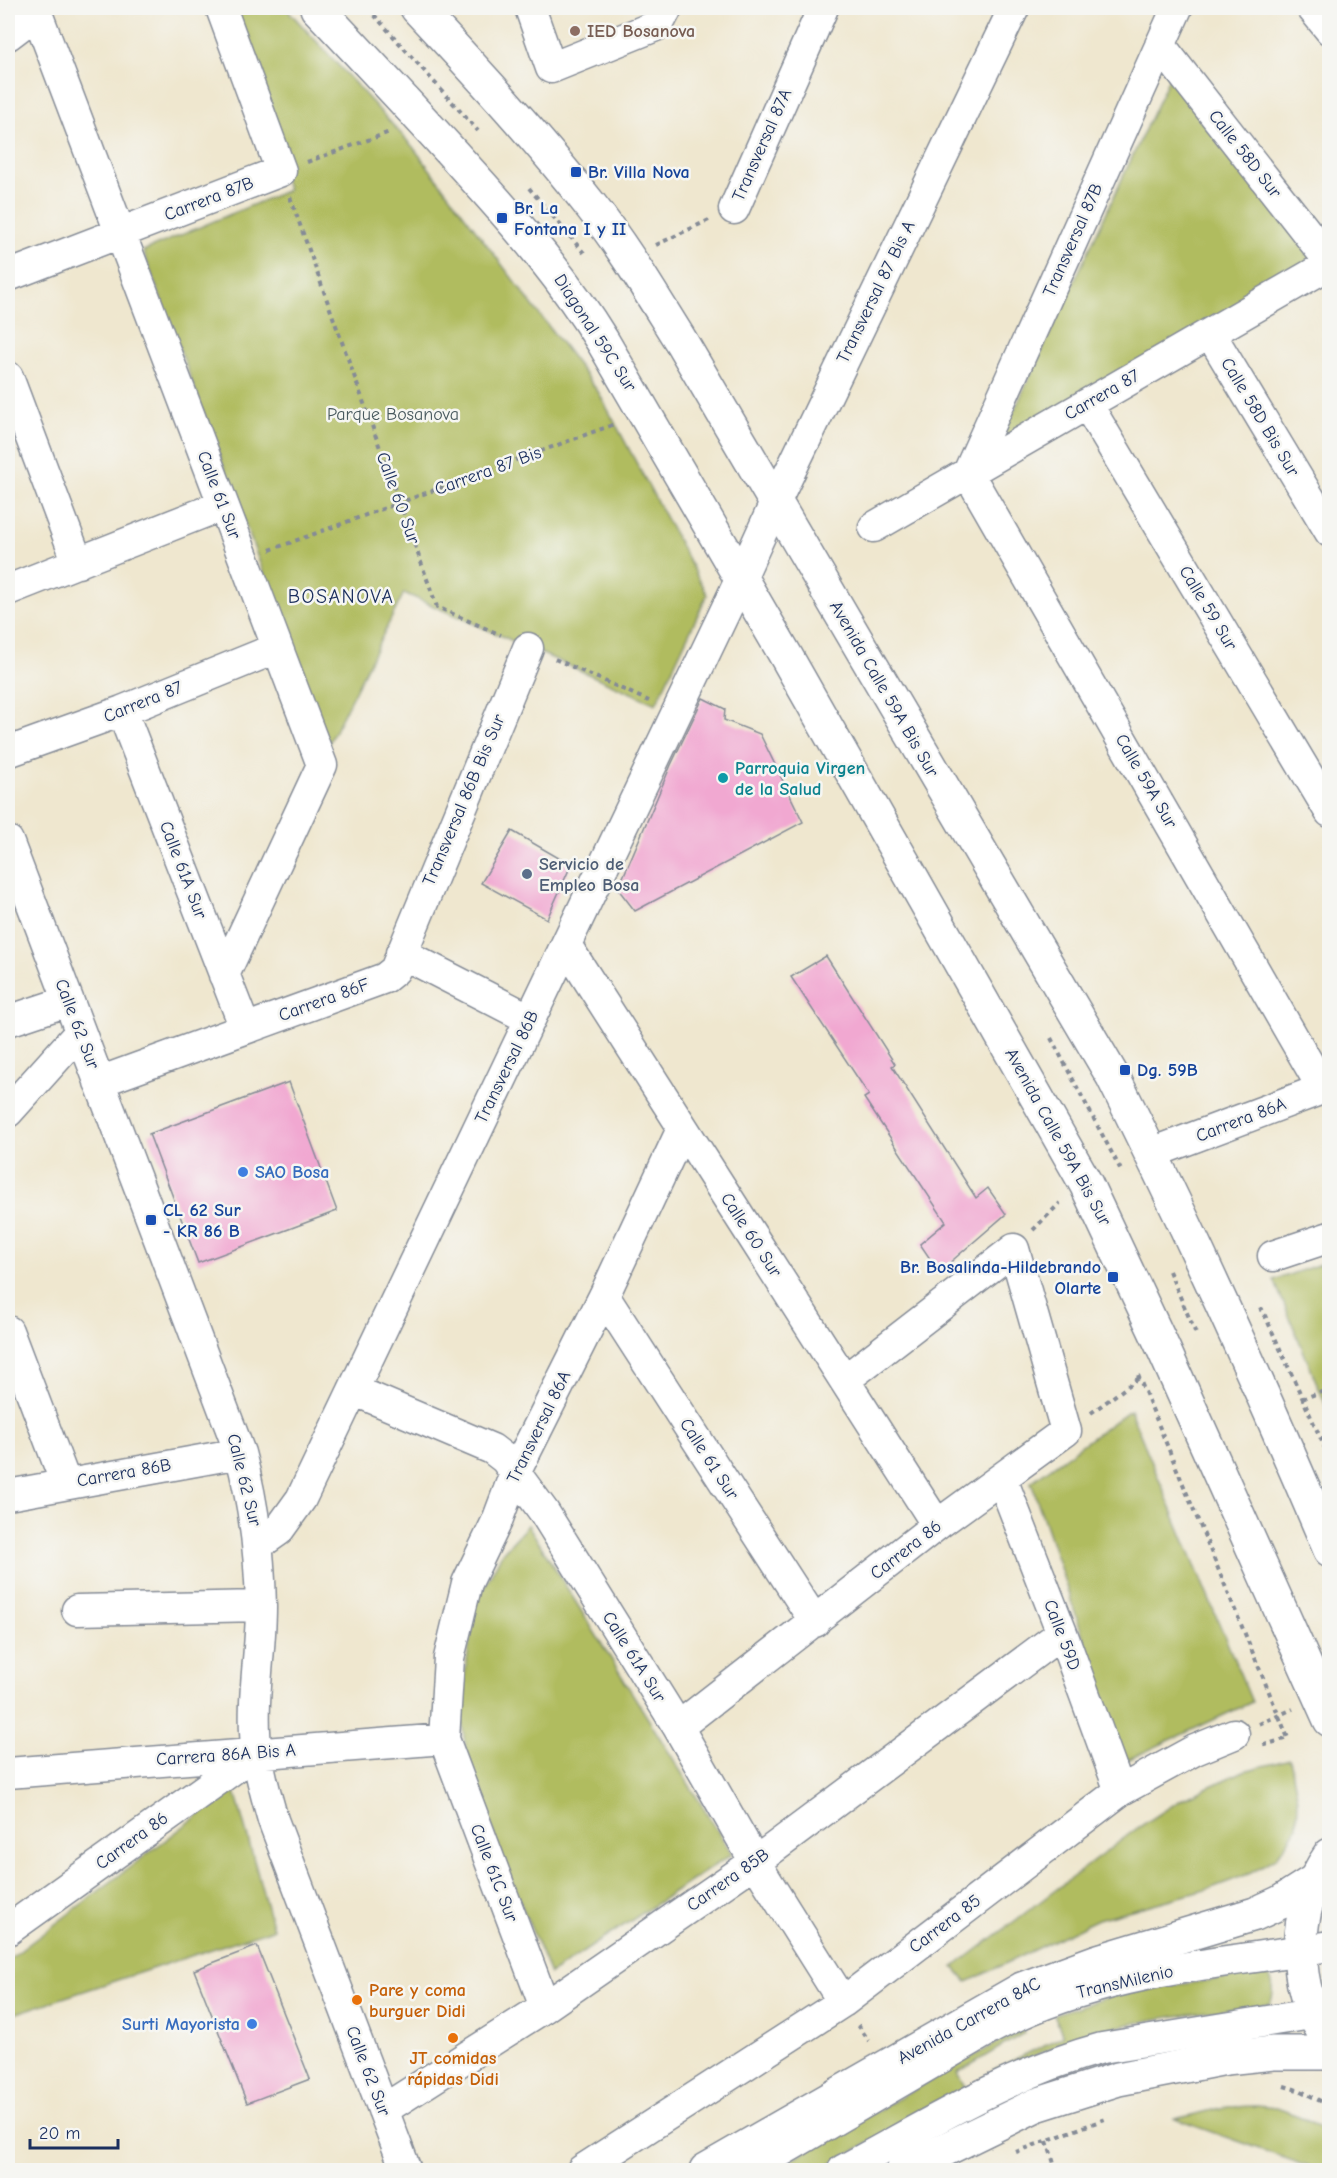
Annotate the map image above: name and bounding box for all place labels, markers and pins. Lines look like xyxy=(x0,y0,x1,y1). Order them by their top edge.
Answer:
place label: IED Bosanova xyxy=(587,21,695,42)
marker: IED Bosanova xyxy=(568,24,582,38)
place label: Br. Villa Nova xyxy=(588,162,690,183)
marker: Br. Villa Nova xyxy=(569,165,583,179)
place label: Br. La Fontana I y II xyxy=(514,198,626,240)
marker: Br. La Fontana I y II xyxy=(495,211,509,225)
place label: Parroquia Virgen de la Salud xyxy=(735,758,865,800)
marker: Parroquia Virgen de la Salud xyxy=(716,771,730,785)
place label: Servicio de Empleo Bosa xyxy=(539,854,639,896)
marker: Servicio de Empleo Bosa xyxy=(520,867,534,881)
place label: Dg. 59B xyxy=(1137,1060,1198,1081)
marker: Dg. 59B xyxy=(1118,1063,1132,1077)
place label: SAO Bosa xyxy=(255,1162,329,1183)
marker: SAO Bosa xyxy=(236,1165,250,1179)
place label: CL 62 Sur - KR 86 B xyxy=(163,1200,241,1242)
marker: CL 62 Sur - KR 86 B xyxy=(144,1213,158,1227)
place label: Br. Bosalinda-Hildebrando Olarte xyxy=(900,1257,1101,1299)
marker: Br. Bosalinda-Hildebrando Olarte xyxy=(1106,1270,1120,1284)
place label: Pare y coma burguer Didi xyxy=(369,1980,466,2022)
marker: Pare y coma burguer Didi xyxy=(350,1993,364,2007)
place label: Surti Mayorista xyxy=(122,2014,240,2035)
marker: Surti Mayorista xyxy=(245,2017,259,2031)
marker: JT comidas rápidas Didi xyxy=(446,2031,460,2045)
place label: JT comidas rápidas Didi xyxy=(407,2048,499,2090)

